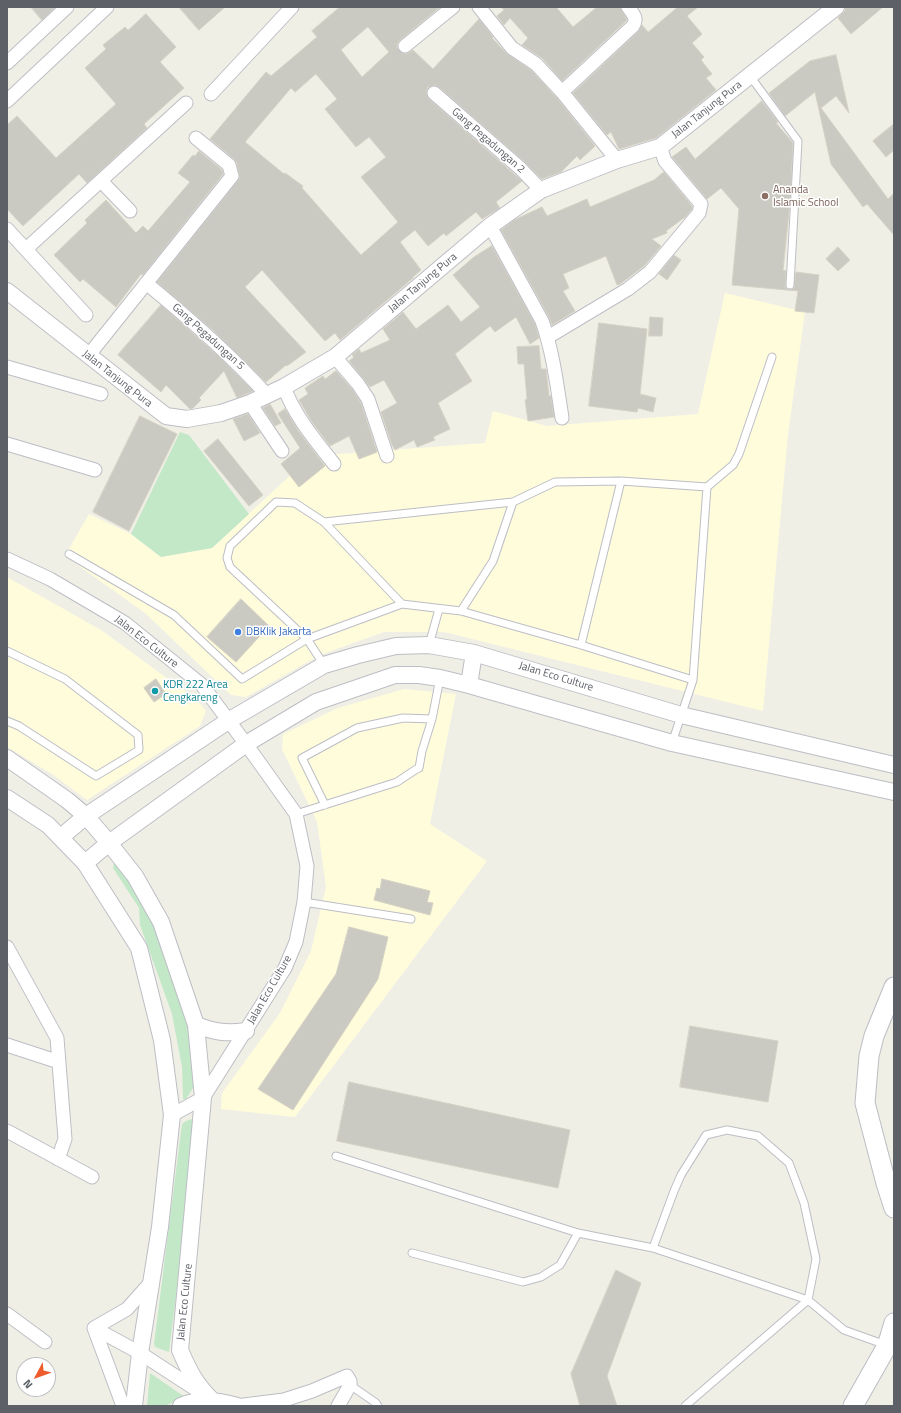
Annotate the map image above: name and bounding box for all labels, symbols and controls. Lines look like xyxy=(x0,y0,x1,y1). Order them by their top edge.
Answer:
street label: Jalan Tanjung Pura xyxy=(669,79,745,141)
street label: Gang Pegadungan 2 xyxy=(449,106,527,176)
place label: Ananda Islamic School xyxy=(773,183,839,209)
marker: Ananda Islamic School xyxy=(760,191,770,201)
street label: Jalan Tanjung Pura xyxy=(386,251,460,315)
street label: Gang Pegadungan 5 xyxy=(169,301,247,373)
street label: Jalan Tanjung Pura xyxy=(79,348,155,410)
street label: Jalan Eco Culture xyxy=(112,613,180,671)
place label: DBKlik Jakarta xyxy=(246,625,311,639)
marker: DBKlik Jakarta xyxy=(233,627,243,637)
street label: Jalan Eco Culture xyxy=(517,659,595,695)
place label: KDR 222 Area Cengkareng xyxy=(163,678,228,704)
marker: KDR 222 Area Cengkareng xyxy=(150,686,160,696)
street label: Jalan Eco Culture xyxy=(245,953,295,1027)
street label: Jalan Eco Culture xyxy=(174,1263,196,1341)
north arrow xyxy=(16,1357,56,1397)
text: N xyxy=(19,1376,36,1392)

